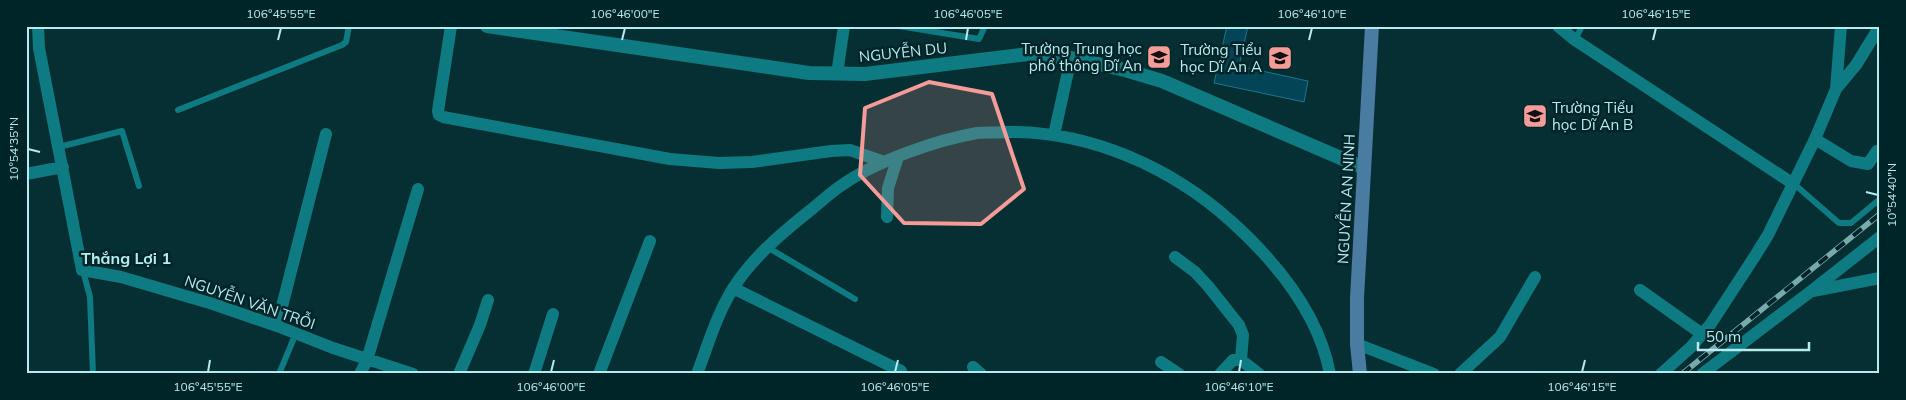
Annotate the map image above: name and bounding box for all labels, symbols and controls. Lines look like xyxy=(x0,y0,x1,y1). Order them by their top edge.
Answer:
text: 106°45'55"E xyxy=(246,6,316,21)
text: 106°46'00"E xyxy=(590,6,660,21)
text: 106°46'05"E xyxy=(933,6,1003,21)
text: 106°46'10"E xyxy=(1277,6,1347,21)
text: 106°46'15"E xyxy=(1621,6,1691,21)
street label: NGUYỄN DU xyxy=(858,37,948,66)
place label: Trường Trung học phổ thông Dĩ An xyxy=(1021,39,1142,75)
place label: Trường Tiểu học Dĩ An A xyxy=(1180,40,1262,76)
school or university icon: Trường Trung học phổ thông Dĩ An xyxy=(1146,44,1172,70)
school or university icon: Trường Tiểu học Dĩ An A xyxy=(1267,45,1293,71)
place label: Trường Tiểu học Dĩ An B xyxy=(1552,98,1634,134)
school or university icon: Trường Tiểu học Dĩ An B xyxy=(1522,103,1548,129)
text: 10°54'35"N xyxy=(6,117,21,181)
street label: NGUYỄN AN NINH xyxy=(1332,133,1359,265)
text: 10°54'40"N xyxy=(1884,163,1899,227)
district label: Thắng Lợi 1 xyxy=(81,248,171,268)
street label: NGUYỄN VĂN TRỖI xyxy=(182,269,319,333)
scale bar xyxy=(1698,320,1810,352)
text: 50 m xyxy=(1706,327,1741,346)
text: 106°45'55"E xyxy=(173,379,243,394)
text: 106°46'00"E xyxy=(516,379,586,394)
text: 106°46'05"E xyxy=(860,379,930,394)
text: 106°46'10"E xyxy=(1204,379,1274,394)
text: 106°46'15"E xyxy=(1547,379,1617,394)

